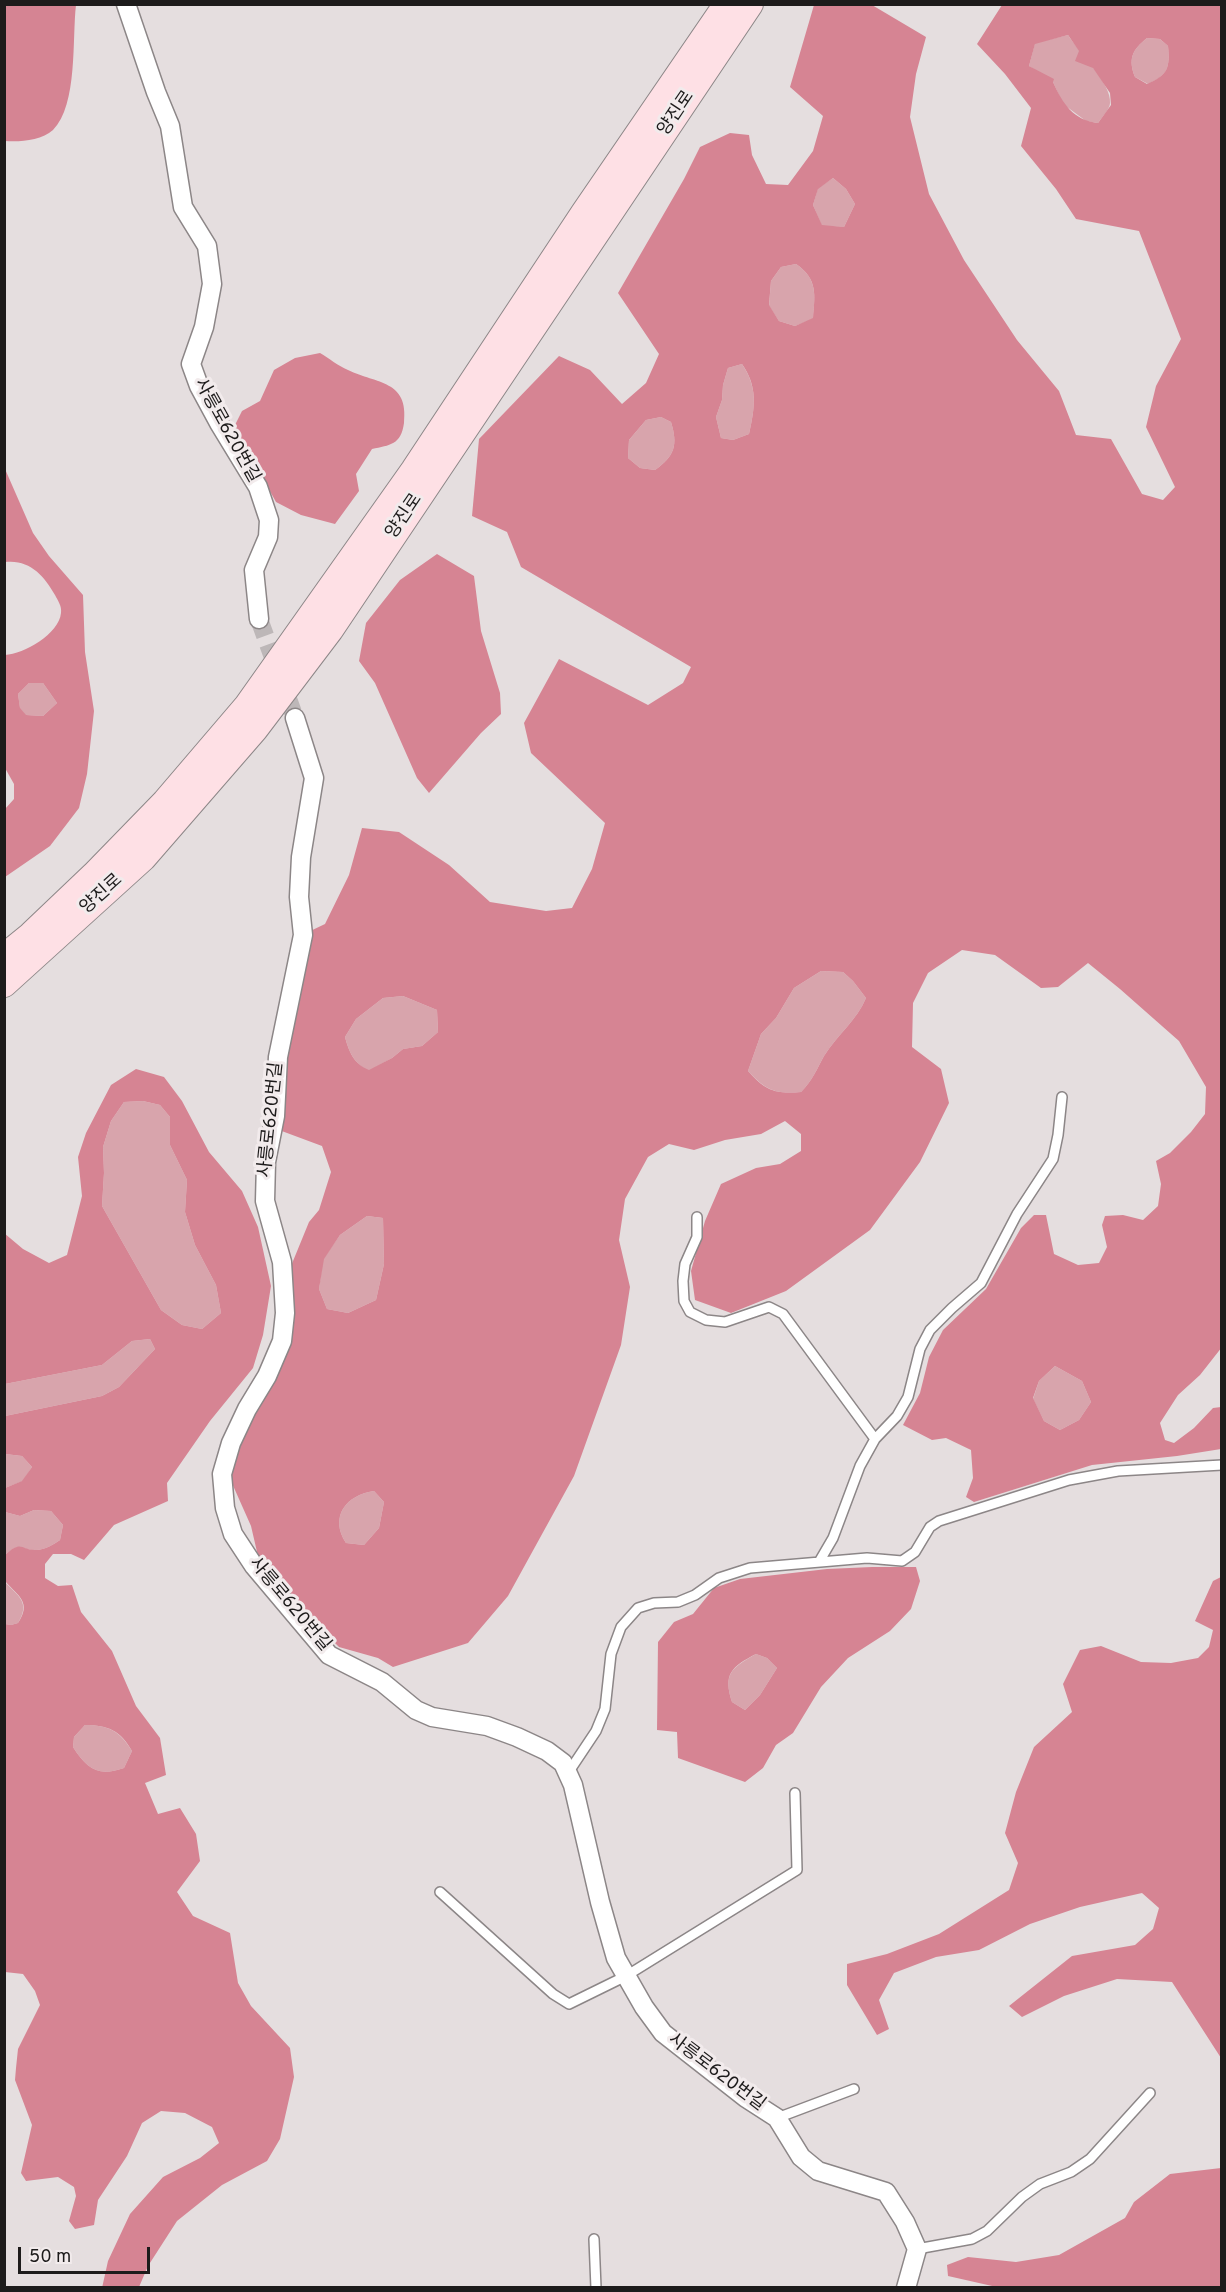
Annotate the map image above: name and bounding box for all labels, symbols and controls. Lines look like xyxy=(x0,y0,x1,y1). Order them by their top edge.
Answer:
street label: 양진로 xyxy=(654,87,700,141)
street label: 사릉로620번길 xyxy=(188,375,264,487)
street label: 양진로 xyxy=(382,490,428,544)
street label: 양진로 xyxy=(76,870,128,920)
street label: 사릉로620번길 xyxy=(255,1061,289,1179)
street label: 사릉로620번길 xyxy=(243,1554,335,1656)
street label: 사릉로620번길 xyxy=(663,2029,769,2117)
scale bar xyxy=(21,2235,153,2273)
text: 50 m xyxy=(29,2246,71,2269)

